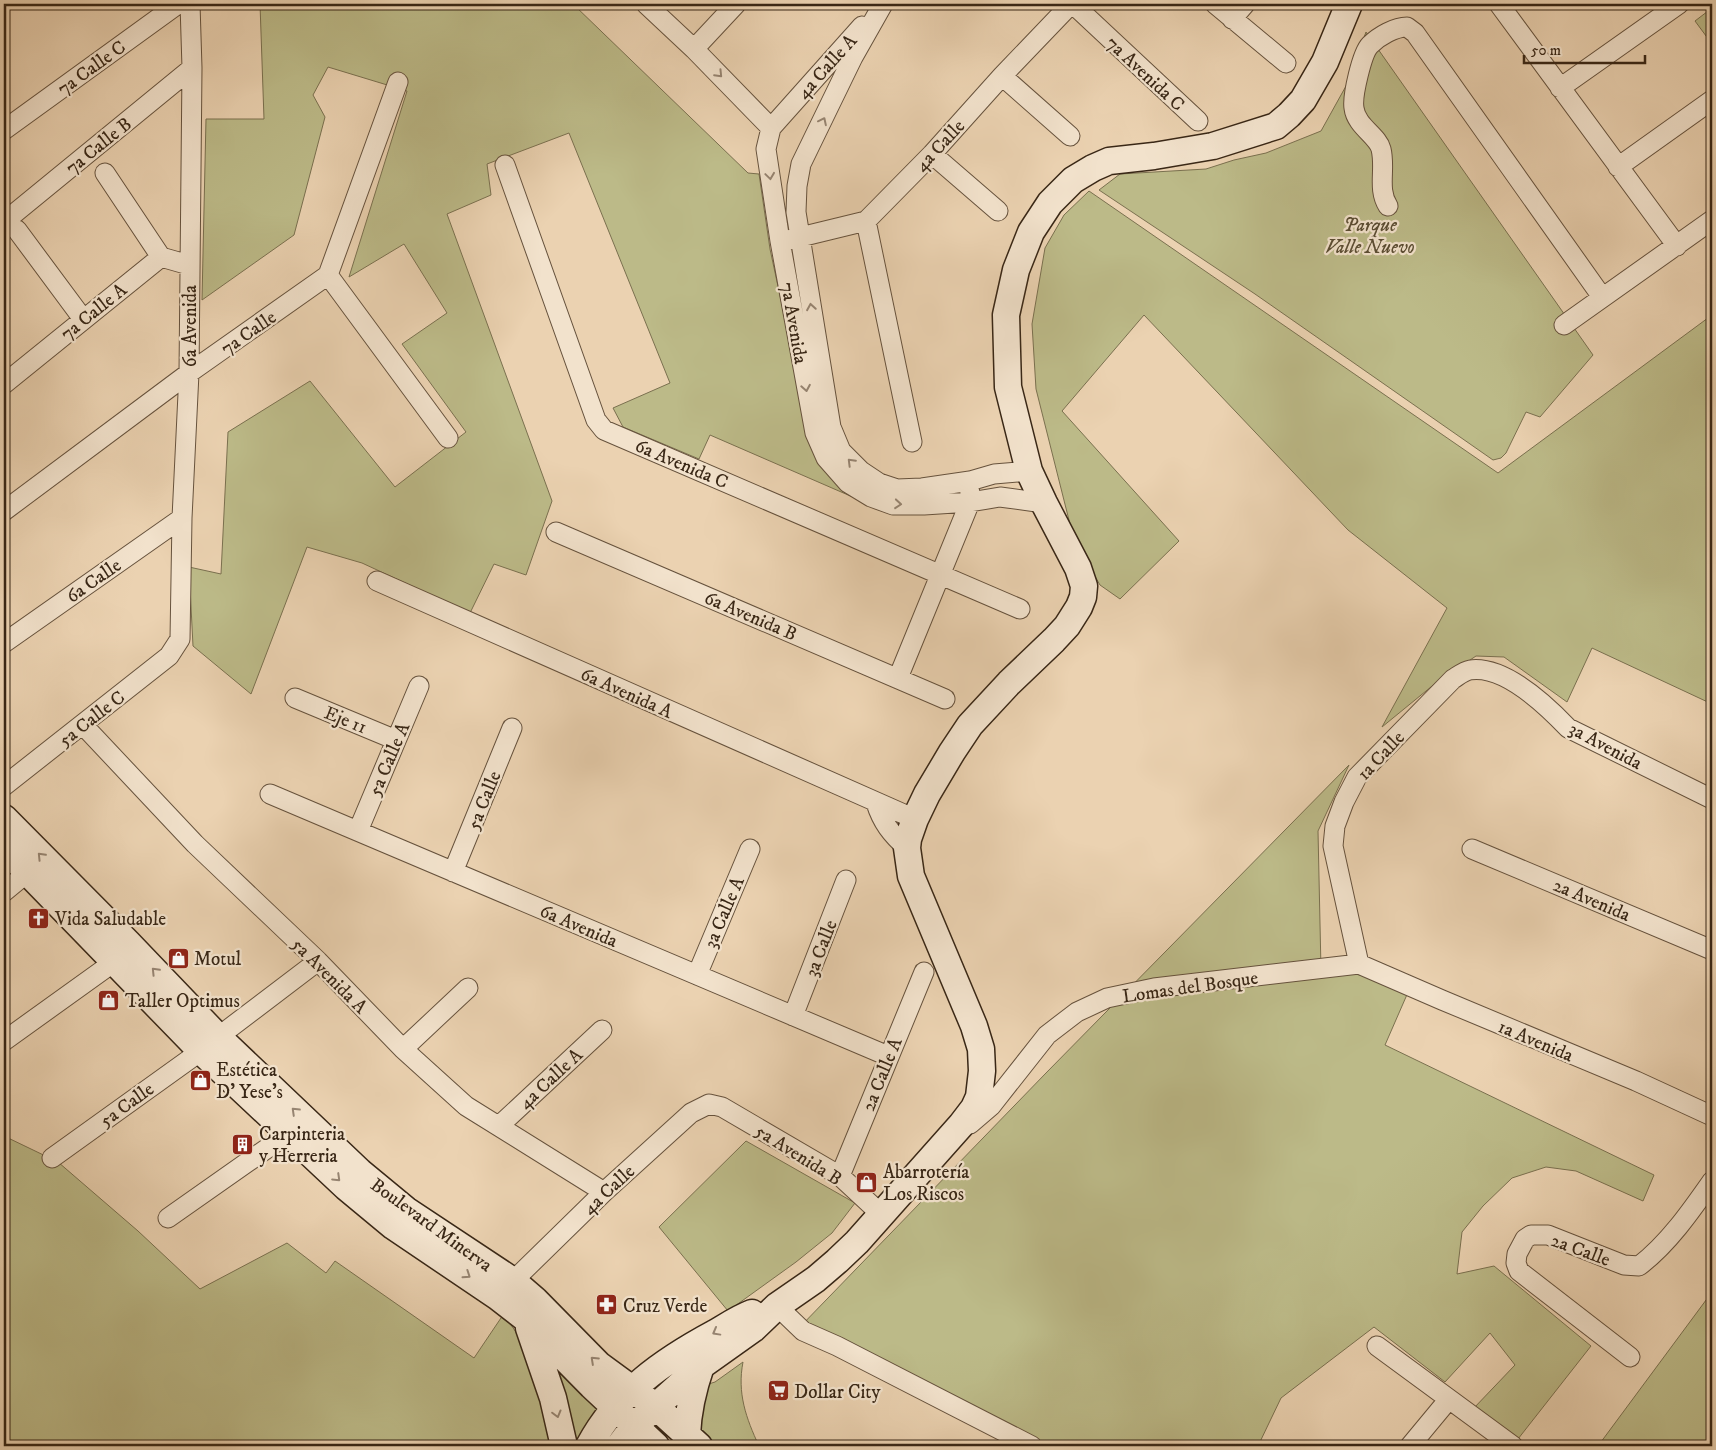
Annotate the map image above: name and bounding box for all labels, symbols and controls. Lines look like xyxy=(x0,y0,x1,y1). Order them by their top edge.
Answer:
street label: 4a Calle A xyxy=(792,29,863,104)
street label: 7a Avenida C xyxy=(1101,32,1189,116)
scale bar xyxy=(1524,32,1645,64)
street label: 7a Calle C xyxy=(53,36,131,101)
text: 50 m xyxy=(1531,41,1561,60)
one-way arrow xyxy=(713,69,722,78)
street label: 7a Calle B xyxy=(61,113,137,180)
street label: 4a Calle xyxy=(910,115,970,177)
one-way arrow xyxy=(816,117,826,126)
one-way arrow xyxy=(765,171,775,180)
park label: Parque Valle Nuevo xyxy=(1325,214,1415,259)
street label: 7a Calle A xyxy=(56,278,132,346)
street label: 7a Avenida xyxy=(775,281,812,366)
street label: 6a Avenida xyxy=(179,285,202,367)
one-way arrow xyxy=(806,302,817,310)
street label: 7a Calle xyxy=(217,306,281,360)
one-way arrow xyxy=(801,383,811,392)
street label: 6a Avenida C xyxy=(631,434,731,494)
one-way arrow xyxy=(848,458,857,467)
one-way arrow xyxy=(895,499,903,510)
street label: 6a Calle xyxy=(62,554,126,608)
street label: 6a Avenida B xyxy=(701,587,800,646)
street label: 6a Avenida A xyxy=(577,663,677,724)
street label: 5a Calle C xyxy=(54,686,130,752)
street label: Eje 11 xyxy=(321,702,370,739)
street label: 3a Avenida xyxy=(1565,718,1646,775)
street label: 5a Calle A xyxy=(364,719,415,800)
street label: 1a Calle xyxy=(1353,726,1410,785)
street label: 5a Calle xyxy=(462,768,507,833)
one-way arrow xyxy=(37,853,46,862)
street label: 3a Calle A xyxy=(699,873,750,952)
street label: 2a Avenida xyxy=(1549,874,1634,927)
street label: 6a Avenida xyxy=(536,900,621,953)
church icon: Vida Saludable xyxy=(27,906,51,930)
place label: Vida Saludable xyxy=(54,908,166,931)
street label: 3a Calle xyxy=(800,917,843,980)
street label: 5a Avenida A xyxy=(286,933,372,1019)
shop icon: Motul xyxy=(166,946,190,970)
place label: Motul xyxy=(194,948,242,971)
street label: Lomas del Bosque xyxy=(1121,967,1260,1009)
one-way arrow xyxy=(152,968,161,977)
shop icon: Taller Optimus xyxy=(97,988,121,1012)
place label: Taller Optimus xyxy=(125,990,240,1013)
street label: 1a Avenida xyxy=(1494,1015,1576,1067)
street label: 2a Calle A xyxy=(857,1033,908,1115)
street label: 4a Calle A xyxy=(514,1043,588,1115)
place label: Estética D' Yese's xyxy=(216,1059,283,1104)
shop icon: Estética D' Yese's xyxy=(188,1068,212,1092)
street label: 5a Calle xyxy=(95,1078,159,1133)
one-way arrow xyxy=(292,1108,301,1117)
street label: 5a Avenida B xyxy=(751,1120,846,1191)
place label: Carpinteria y Herreria xyxy=(259,1123,345,1168)
building icon: Carpinteria y Herreria xyxy=(231,1132,255,1156)
street label: 4a Calle xyxy=(578,1160,640,1220)
place label: Abarrotería Los Riscos xyxy=(883,1161,969,1206)
shop icon: Abarrotería Los Riscos xyxy=(855,1170,879,1194)
one-way arrow xyxy=(331,1172,340,1181)
street label: Boulevard Minerva xyxy=(366,1173,496,1277)
street label: 2a Calle xyxy=(1548,1229,1613,1272)
one-way arrow xyxy=(461,1269,470,1278)
pharmacy icon: Cruz Verde xyxy=(595,1293,619,1317)
place label: Cruz Verde xyxy=(623,1295,707,1318)
one-way arrow xyxy=(713,1326,722,1336)
one-way arrow xyxy=(590,1357,599,1366)
supermarket icon: Dollar City xyxy=(766,1379,790,1403)
place label: Dollar City xyxy=(794,1381,881,1404)
one-way arrow xyxy=(551,1410,562,1419)

